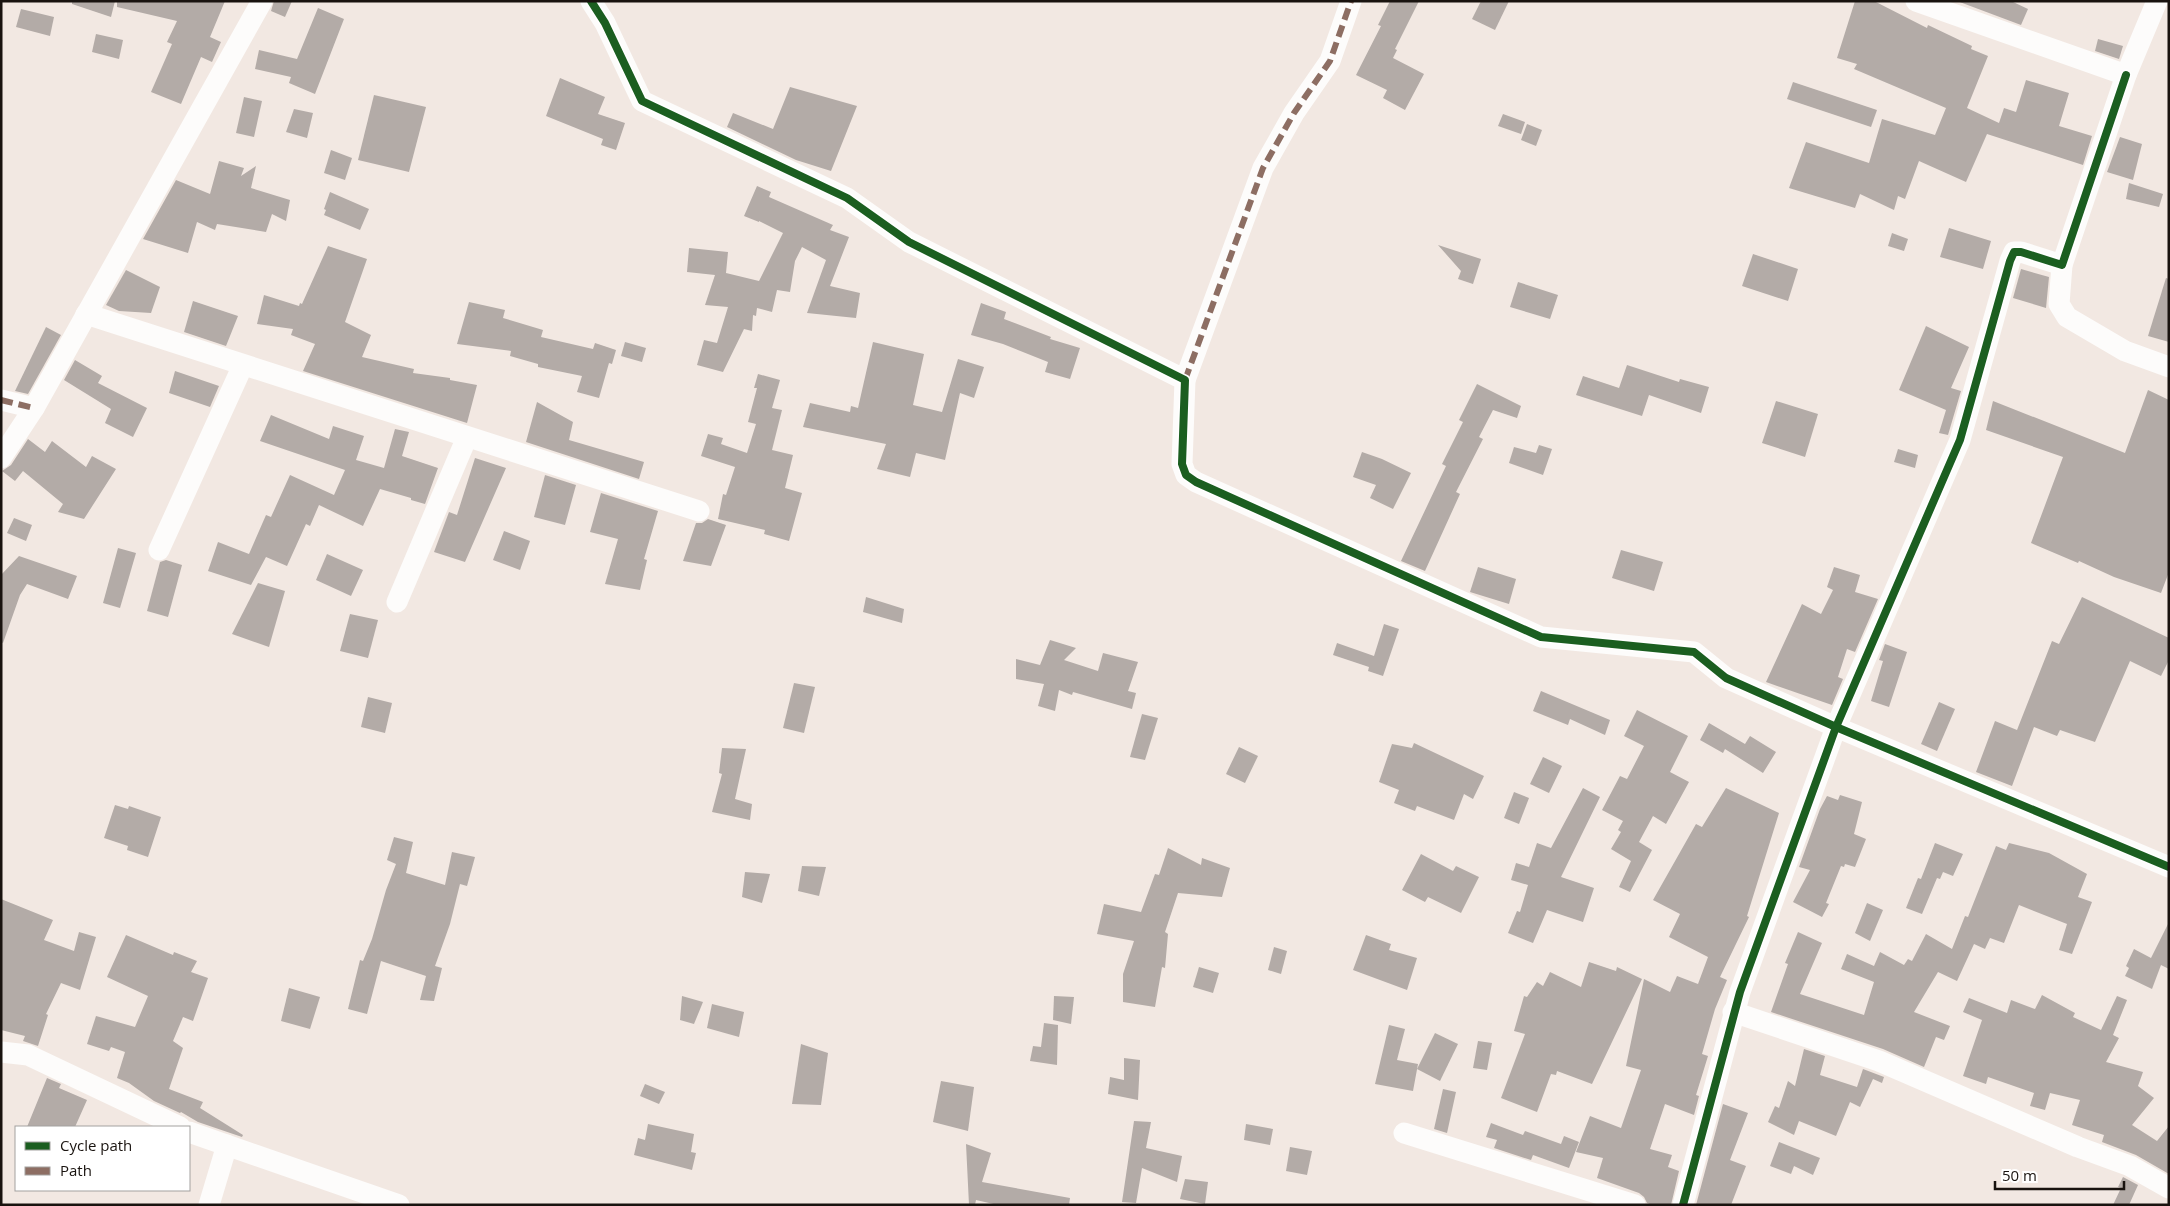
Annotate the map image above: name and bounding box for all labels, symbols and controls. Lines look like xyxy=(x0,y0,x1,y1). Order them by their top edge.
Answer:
legend xyxy=(15,1126,190,1191)
text: Cycle path xyxy=(60,1135,132,1155)
scale bar xyxy=(1995,1158,2124,1190)
text: Path xyxy=(60,1160,92,1180)
text: 50 m xyxy=(2002,1165,2037,1185)

